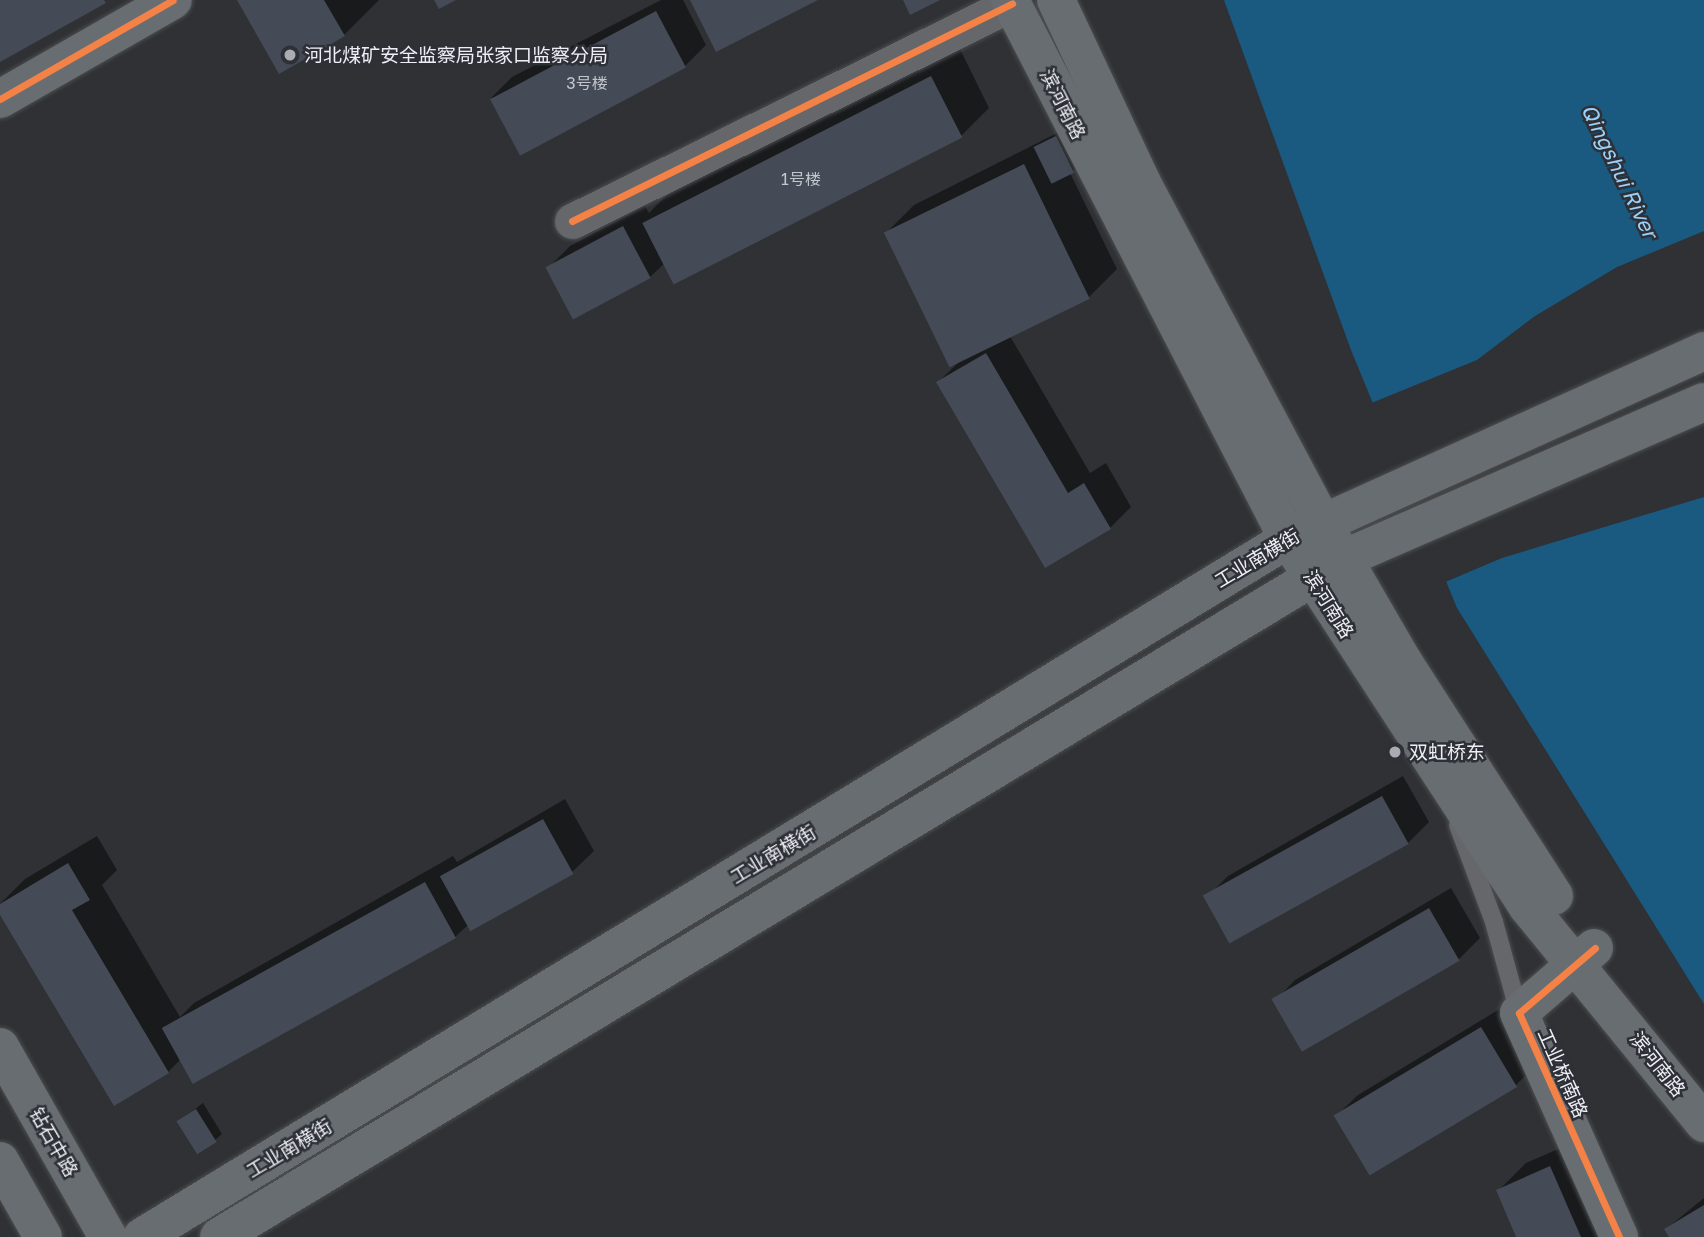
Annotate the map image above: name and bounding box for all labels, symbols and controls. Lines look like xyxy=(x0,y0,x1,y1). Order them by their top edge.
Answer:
place label: 河北煤矿安全监察局张家口监察分局 xyxy=(304,44,608,66)
marker: 河北煤矿安全监察局张家口监察分局 xyxy=(282,47,298,63)
street label: 滨河南路 xyxy=(1036,65,1090,143)
house number: 3号楼 xyxy=(566,73,608,93)
water label: Qingshui River xyxy=(1577,100,1663,242)
house number: 1号楼 xyxy=(781,169,821,189)
street label: 工业南横街 xyxy=(1210,524,1304,592)
street label: 滨河南路 xyxy=(1299,566,1359,642)
place label: 双虹桥东 xyxy=(1409,741,1485,763)
marker: 双虹桥东 xyxy=(1387,744,1403,760)
street label: 工业南横街 xyxy=(726,820,820,888)
street label: 工业桥南路 xyxy=(1533,1025,1593,1121)
street label: 滨河南路 xyxy=(1626,1027,1690,1101)
street label: 钻石中路 xyxy=(25,1103,83,1181)
street label: 工业南横街 xyxy=(242,1114,336,1182)

